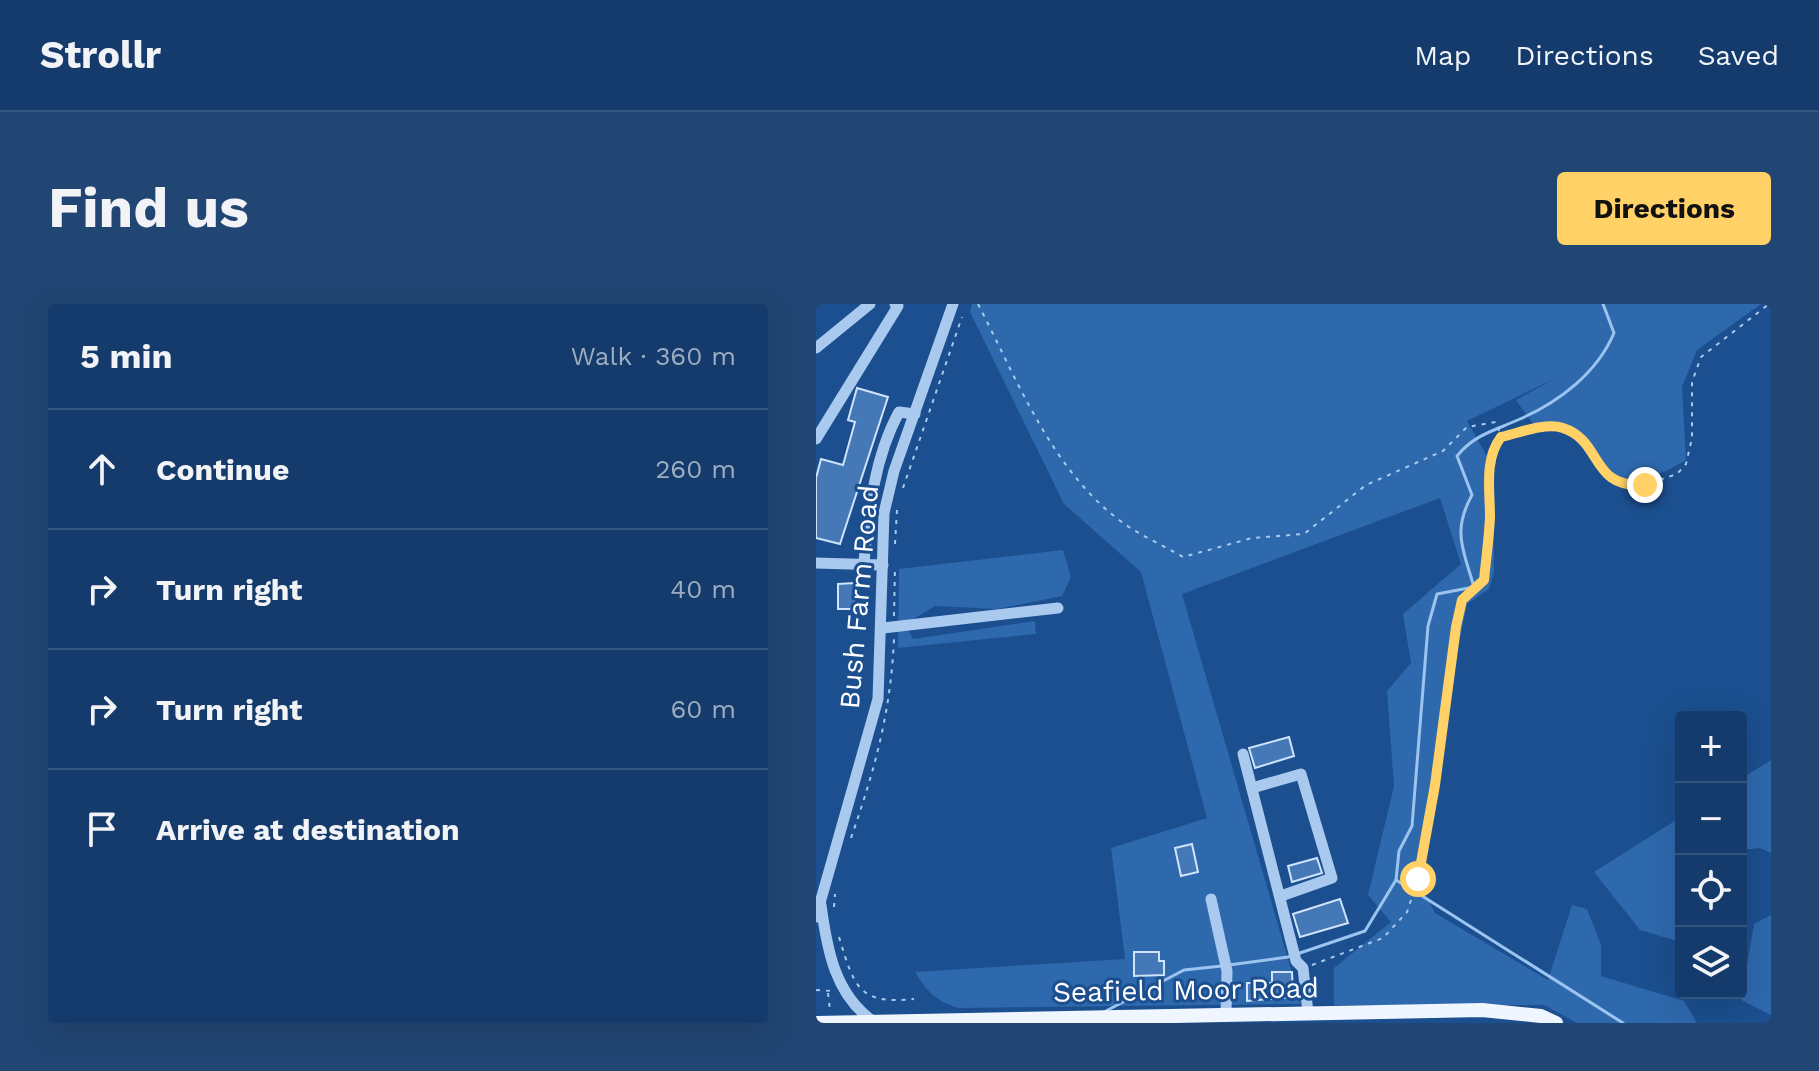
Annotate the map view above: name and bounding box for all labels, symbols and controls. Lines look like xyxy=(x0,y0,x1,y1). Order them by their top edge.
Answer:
text: Strollr xyxy=(40,33,161,77)
text: Map xyxy=(1414,39,1471,72)
text: Directions xyxy=(1515,39,1654,72)
text: Saved xyxy=(1698,39,1779,72)
button: Directions xyxy=(1557,172,1771,245)
text: Find us xyxy=(48,175,249,241)
text: 5 min xyxy=(80,336,173,376)
text: Walk · 360 m xyxy=(571,341,736,371)
icon: ahead xyxy=(80,447,124,491)
text: Continue xyxy=(156,452,289,487)
text: 260 m xyxy=(655,454,736,484)
route end xyxy=(1627,467,1663,503)
street label: Bush Farm Road xyxy=(833,484,885,710)
icon: right xyxy=(80,567,124,611)
text: Turn right xyxy=(156,572,302,607)
text: 40 m xyxy=(670,574,736,604)
icon: right xyxy=(80,687,124,731)
text: Turn right xyxy=(156,692,302,727)
text: 60 m xyxy=(670,694,736,724)
map controls xyxy=(1675,711,1747,999)
button: + xyxy=(1675,711,1747,783)
button: − xyxy=(1675,783,1747,855)
icon: arrive xyxy=(80,807,124,851)
text: Arrive at destination xyxy=(156,812,460,847)
button: locate xyxy=(1675,855,1747,927)
route start xyxy=(1400,861,1436,897)
button: layers xyxy=(1675,927,1747,999)
street label: Seafield Moor Road xyxy=(1053,971,1319,1009)

